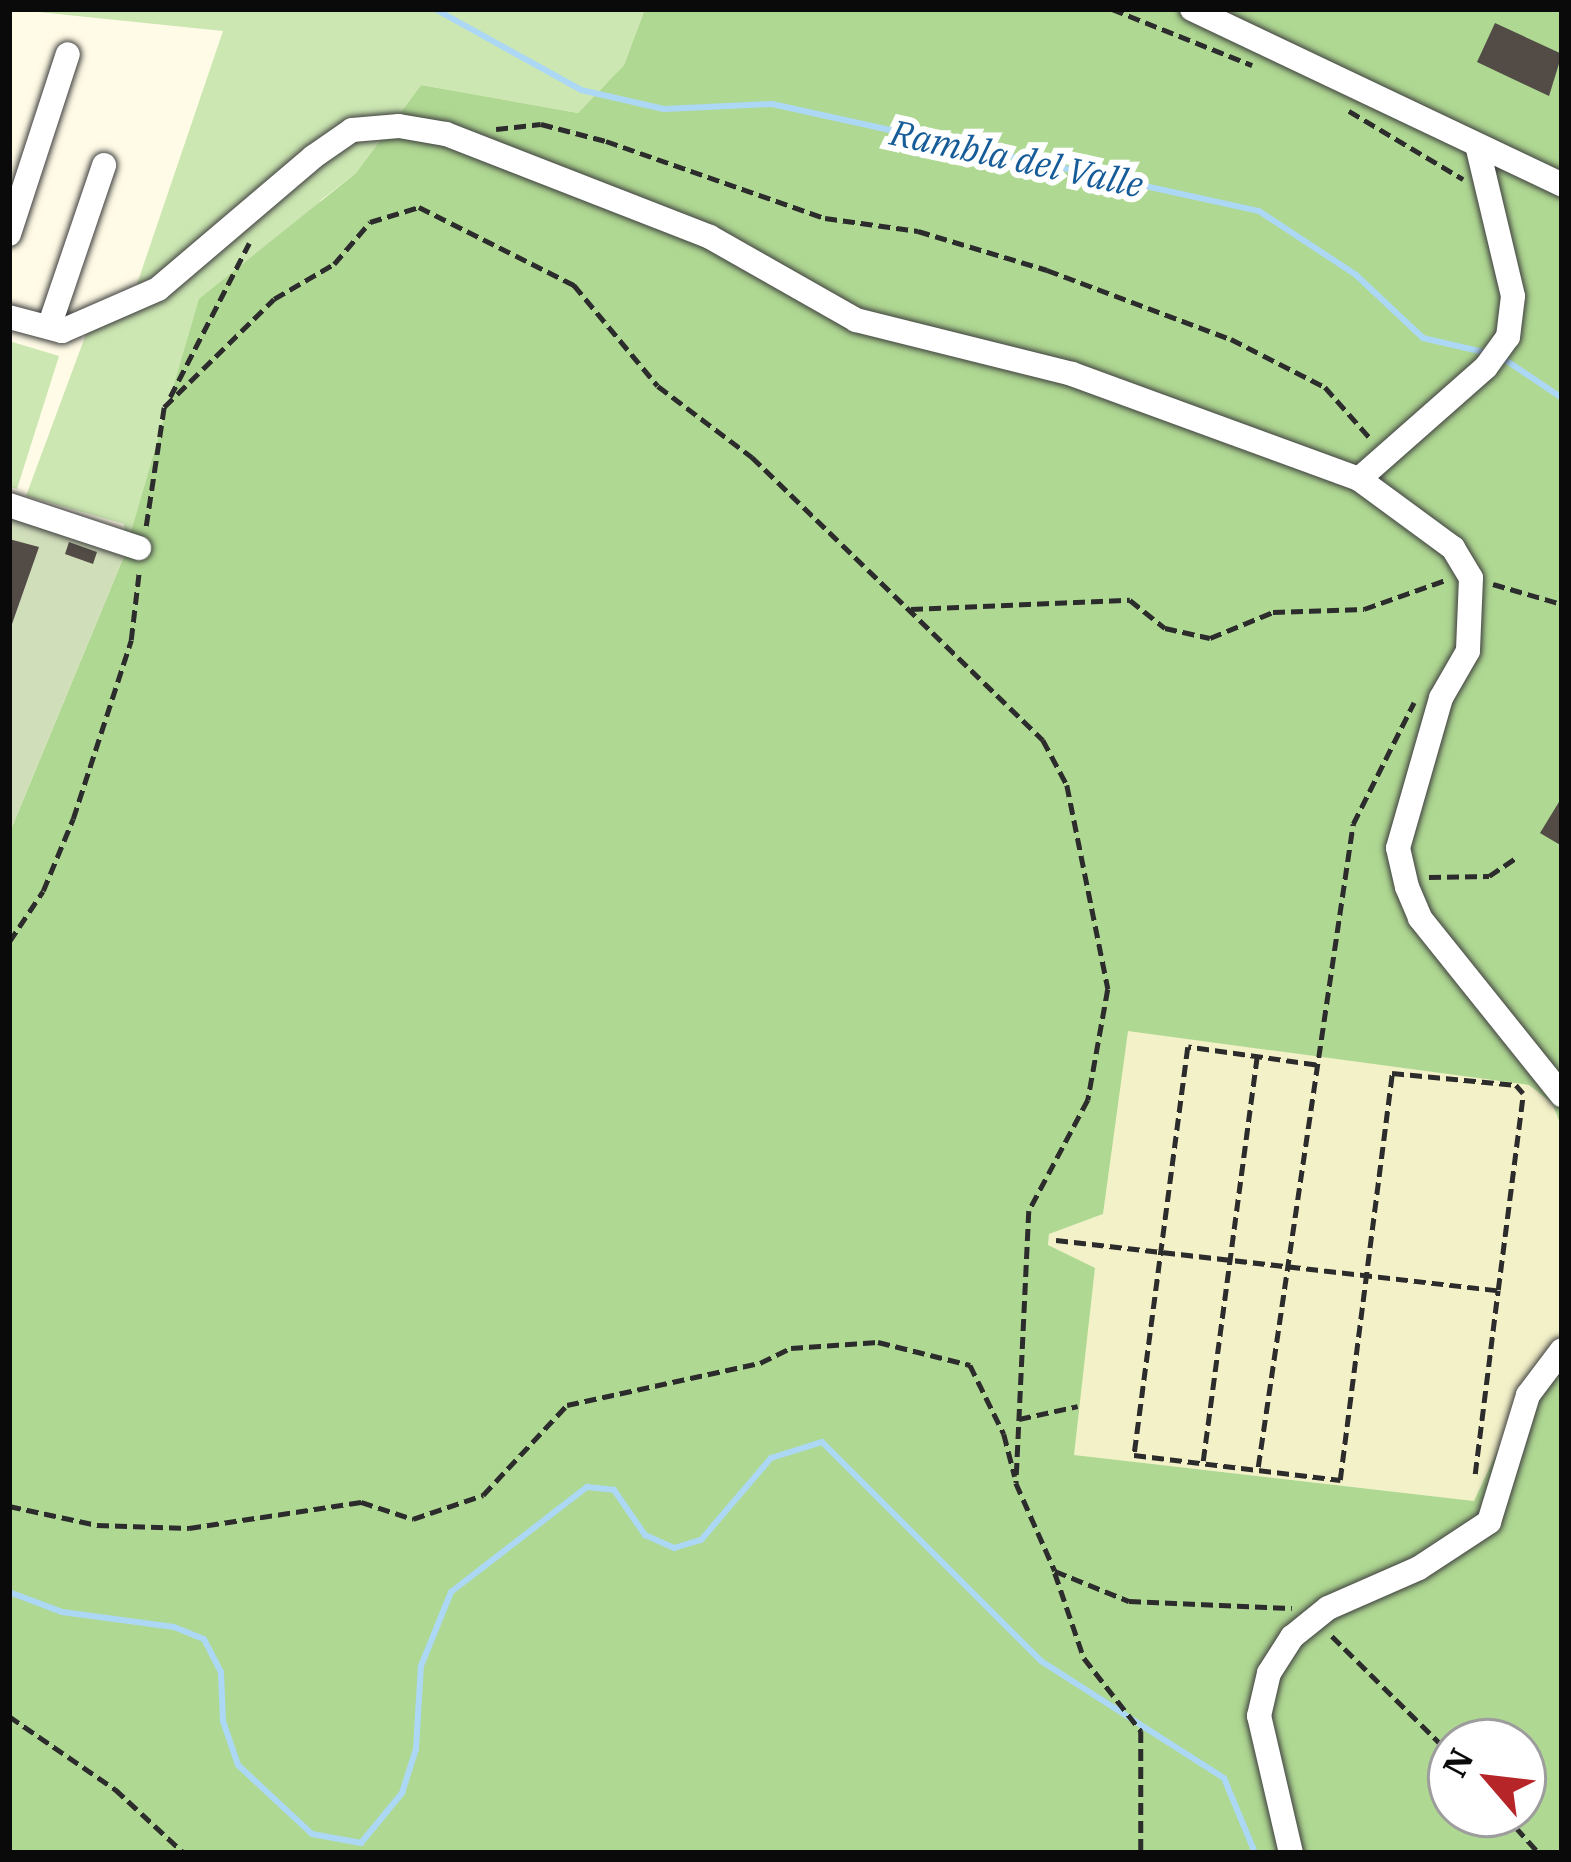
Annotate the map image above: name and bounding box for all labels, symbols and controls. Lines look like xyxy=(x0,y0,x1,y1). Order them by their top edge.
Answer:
water label: Rambla del Valle xyxy=(887,110,1147,206)
north arrow xyxy=(1427,1718,1547,1838)
text: N xyxy=(1432,1741,1483,1784)

